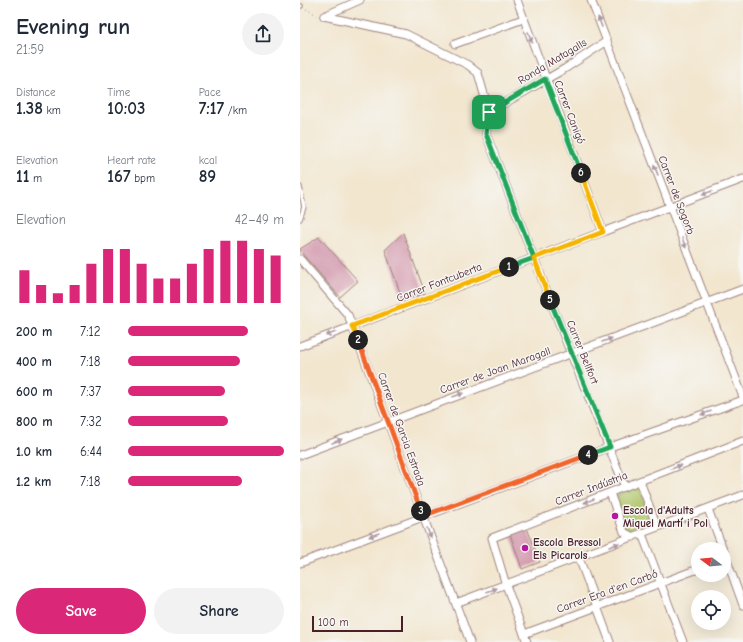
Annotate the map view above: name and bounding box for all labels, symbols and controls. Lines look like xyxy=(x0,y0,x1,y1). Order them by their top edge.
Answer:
button: share xyxy=(242,13,284,55)
text: Evening run xyxy=(16,14,130,40)
one-way arrow xyxy=(596,16,602,28)
one-way arrow xyxy=(527,31,533,43)
street label: Ronda Matagalls xyxy=(516,36,589,87)
text: 21:59 xyxy=(16,42,44,57)
street label: Carrer Canigó xyxy=(551,78,588,146)
text: Distance xyxy=(16,86,55,99)
text: Time xyxy=(107,86,130,99)
text: Pace xyxy=(199,86,221,99)
pin xyxy=(472,95,506,129)
text: 1.38 xyxy=(16,99,43,118)
text: 10:03 xyxy=(107,99,145,118)
text: 7:17 xyxy=(199,99,224,118)
icon: arrive xyxy=(478,101,500,123)
text: km xyxy=(43,104,61,117)
text: /km xyxy=(224,104,247,117)
text: Elevation xyxy=(16,154,58,167)
text: Heart rate xyxy=(107,154,156,167)
text: kcal xyxy=(199,154,217,167)
street label: Carrer de Sogorb xyxy=(656,154,698,236)
pin: 6 xyxy=(571,163,591,183)
one-way arrow xyxy=(653,164,659,176)
text: 6 xyxy=(578,166,584,179)
text: 11 xyxy=(16,167,29,186)
text: 167 xyxy=(107,167,131,186)
text: 89 xyxy=(199,167,216,186)
text: m xyxy=(29,172,42,185)
text: bpm xyxy=(131,172,155,185)
one-way arrow xyxy=(700,190,712,196)
text: Elevation xyxy=(16,212,66,227)
text: 42–49 m xyxy=(235,212,284,227)
one-way arrow xyxy=(681,237,687,249)
pin: 1 xyxy=(499,257,519,277)
street label: Carrer Fontcuberta xyxy=(395,260,484,305)
text: 1 xyxy=(507,260,511,273)
pin: 5 xyxy=(540,290,560,310)
text: 5 xyxy=(547,293,553,306)
street label: Carrer Bellfort xyxy=(564,318,602,387)
text: 200 m xyxy=(16,324,52,339)
text: 7:12 xyxy=(80,324,100,339)
pin: 2 xyxy=(348,330,368,350)
one-way arrow xyxy=(324,332,336,338)
text: 2 xyxy=(355,333,361,346)
one-way arrow xyxy=(602,336,614,342)
street label: Carrer de Joan Maragall xyxy=(438,344,552,397)
text: 400 m xyxy=(16,354,52,369)
text: 7:18 xyxy=(80,354,100,369)
street label: Carrer de Garcia Estrada xyxy=(375,371,428,488)
text: 600 m xyxy=(16,384,53,399)
text: 7:37 xyxy=(80,384,101,399)
one-way arrow xyxy=(453,392,465,398)
one-way arrow xyxy=(700,410,712,416)
text: 800 m xyxy=(16,414,53,429)
text: 7:32 xyxy=(80,414,102,429)
one-way arrow xyxy=(331,437,343,443)
text: 1.0 km xyxy=(16,444,52,459)
text: 6:44 xyxy=(80,444,102,459)
pin: 4 xyxy=(578,445,598,465)
text: 4 xyxy=(585,448,591,461)
one-way arrow xyxy=(671,464,682,470)
street label: Carrer Indústria xyxy=(553,469,629,508)
text: 1.2 km xyxy=(16,474,51,489)
text: 7:18 xyxy=(80,474,100,489)
one-way arrow xyxy=(582,499,594,505)
pin: 3 xyxy=(411,501,431,521)
text: 3 xyxy=(418,504,424,517)
place label: Escola d'Adults Miquel Martí i Pol xyxy=(623,504,708,530)
marker: Escola d'Adults Miquel Martí i Pol xyxy=(610,511,620,521)
one-way arrow xyxy=(427,527,433,539)
one-way arrow xyxy=(367,533,379,539)
place label: Escola Bressol Els Picarols xyxy=(533,536,601,562)
one-way arrow xyxy=(609,541,621,547)
north arrow xyxy=(691,542,731,582)
map controls xyxy=(691,542,731,630)
marker: Escola Bressol Els Picarols xyxy=(520,543,530,553)
street label: Carrer Era d'en Carbó xyxy=(555,567,660,616)
one-way arrow xyxy=(487,587,499,593)
button: Save xyxy=(16,588,146,634)
button: Share xyxy=(154,588,284,634)
button: locate xyxy=(691,590,731,630)
scale bar xyxy=(312,614,403,633)
text: 100 m xyxy=(318,616,349,629)

